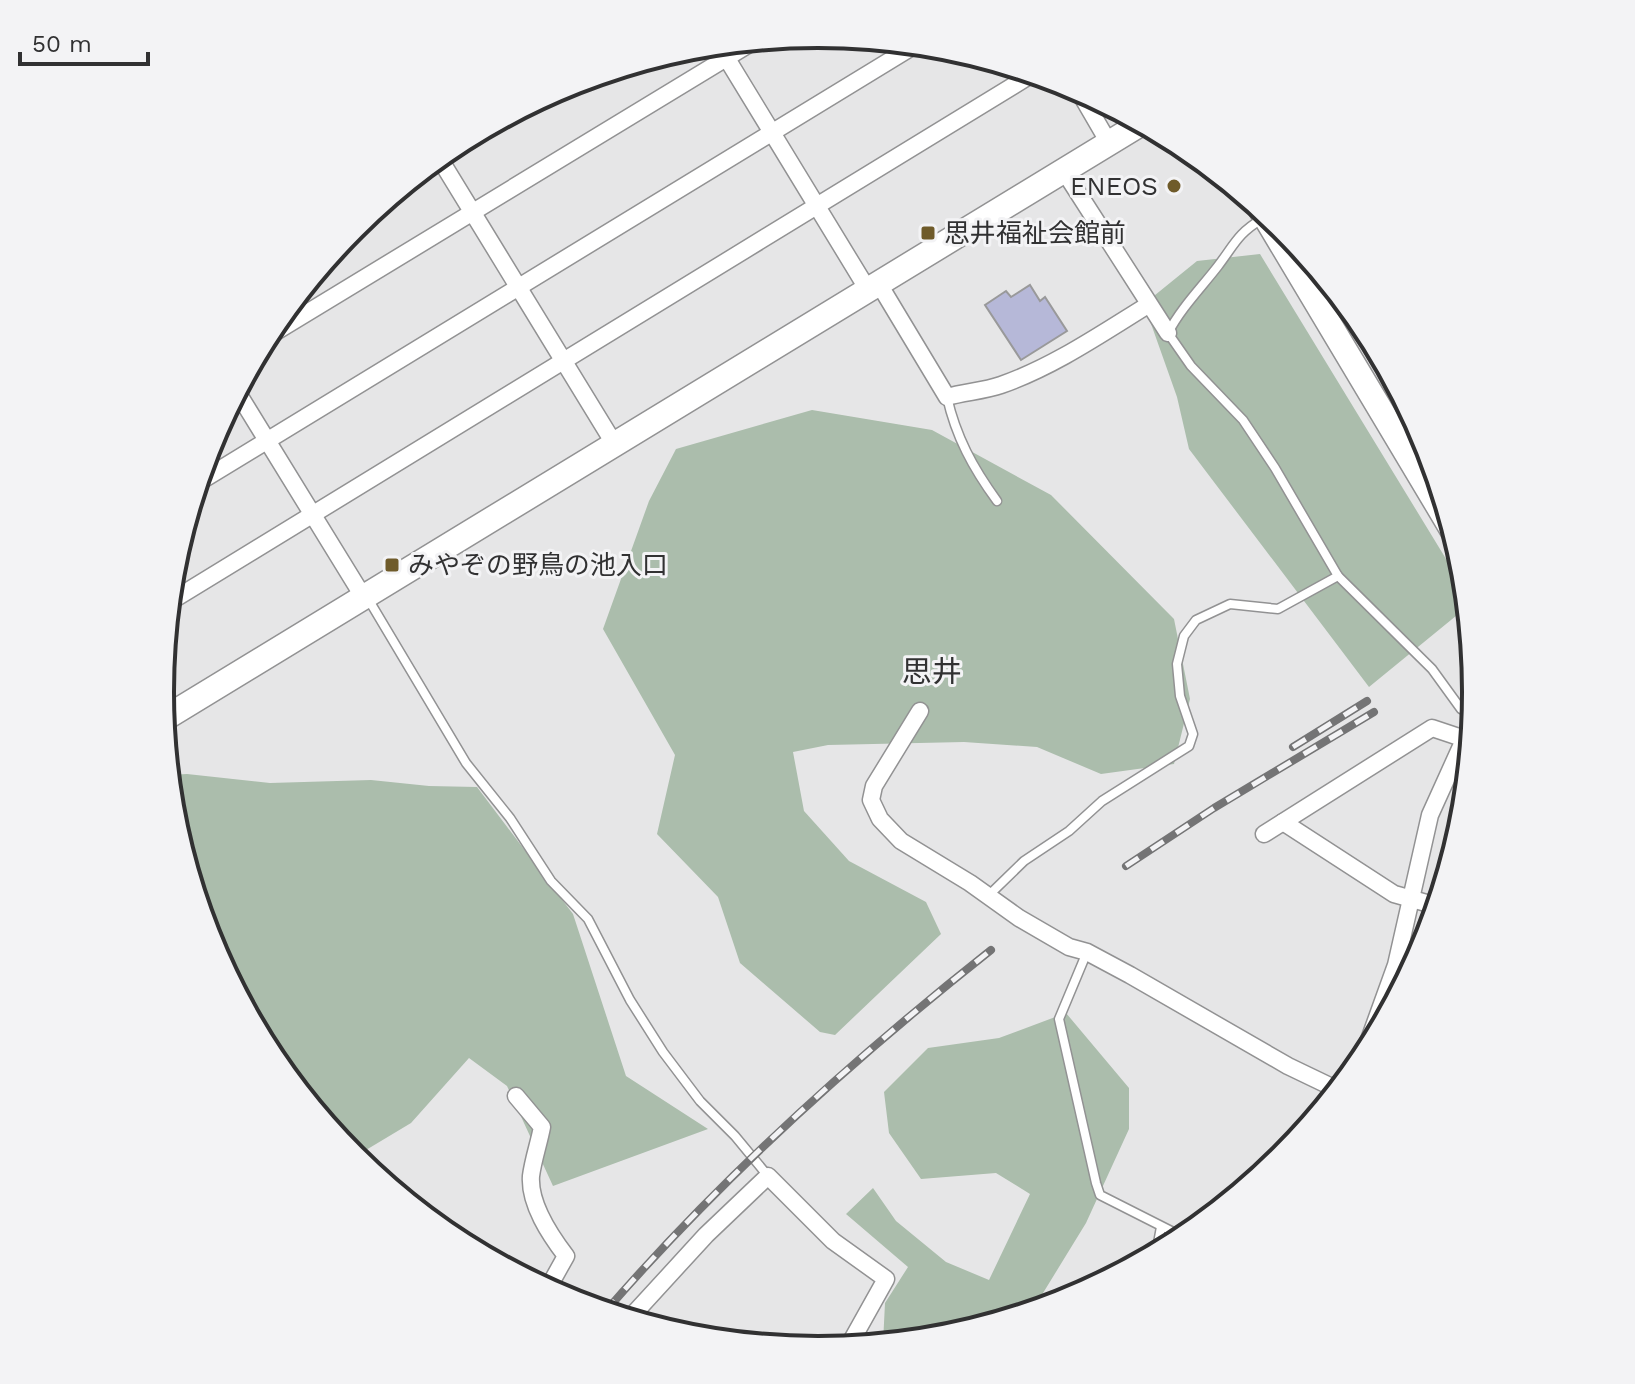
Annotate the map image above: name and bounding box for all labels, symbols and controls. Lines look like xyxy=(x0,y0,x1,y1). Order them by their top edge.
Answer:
scale bar xyxy=(20,16,148,66)
text: 50 m xyxy=(32,30,92,58)
place label: ENEOS xyxy=(1070,171,1158,201)
marker: ENEOS xyxy=(1165,177,1183,195)
place label: 思井福祉会館前 xyxy=(944,218,1126,248)
marker: 思井福祉会館前 xyxy=(919,224,937,242)
place label: みやぞの野鳥の池入口 xyxy=(408,550,668,580)
marker: みやぞの野鳥の池入口 xyxy=(383,556,401,574)
district label: 思井 xyxy=(902,654,962,689)

